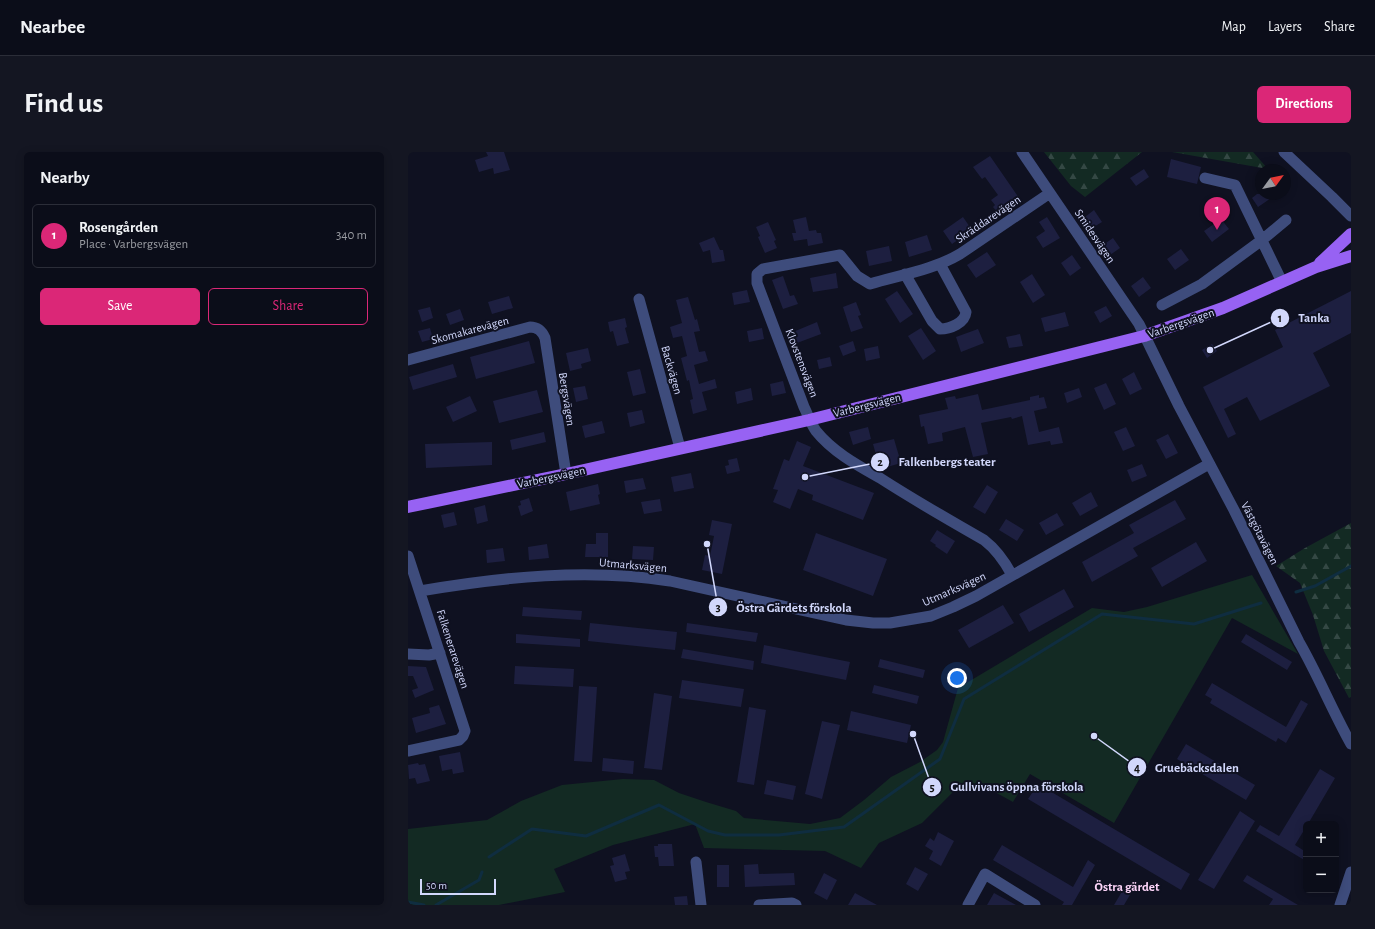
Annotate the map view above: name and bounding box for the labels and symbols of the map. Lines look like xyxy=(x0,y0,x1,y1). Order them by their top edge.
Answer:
north arrow xyxy=(1255,164,1291,200)
street label: Skräddarevägen xyxy=(953,193,1023,245)
pin: 1 xyxy=(1204,197,1230,230)
street label: Smidesvägen xyxy=(1073,207,1117,265)
callout: Tanka xyxy=(1270,305,1338,330)
street label: Varbergsvägen xyxy=(1146,306,1216,340)
text: 1 xyxy=(1278,312,1282,324)
text: Tanka xyxy=(1298,312,1330,325)
street label: Skomakarevägen xyxy=(430,314,510,346)
street label: Klovstensvägen xyxy=(783,327,821,399)
street label: Backvägen xyxy=(659,344,685,396)
street label: Bergsvägen xyxy=(557,371,577,427)
street label: Varbergsvägen xyxy=(832,391,902,419)
callout: Falkenbergs teater xyxy=(870,449,1003,474)
text: 2 xyxy=(877,456,883,468)
text: Falkenbergs teater xyxy=(898,456,996,469)
street label: Varbergsvägen xyxy=(516,464,586,490)
street label: Västgötavägen xyxy=(1239,500,1281,566)
street label: Utmarksvägen xyxy=(599,556,667,574)
street label: Utmarksvägen xyxy=(920,570,988,608)
callout: Östra Gärdets förskola xyxy=(708,595,860,620)
text: 3 xyxy=(715,601,721,613)
text: Östra Gärdets förskola xyxy=(736,601,852,615)
street label: Falkenerarevägen xyxy=(435,608,471,690)
your location xyxy=(947,668,967,688)
callout: Gruebäcksdalen xyxy=(1127,755,1246,780)
text: 4 xyxy=(1134,762,1140,774)
text: Gruebäcksdalen xyxy=(1155,762,1239,775)
callout: Gullvivans öppna förskola xyxy=(922,774,1091,799)
text: 5 xyxy=(929,781,935,793)
text: Gullvivans öppna förskola xyxy=(950,781,1084,794)
scale bar xyxy=(420,877,496,896)
district label: Östra gärdet xyxy=(1095,880,1160,894)

